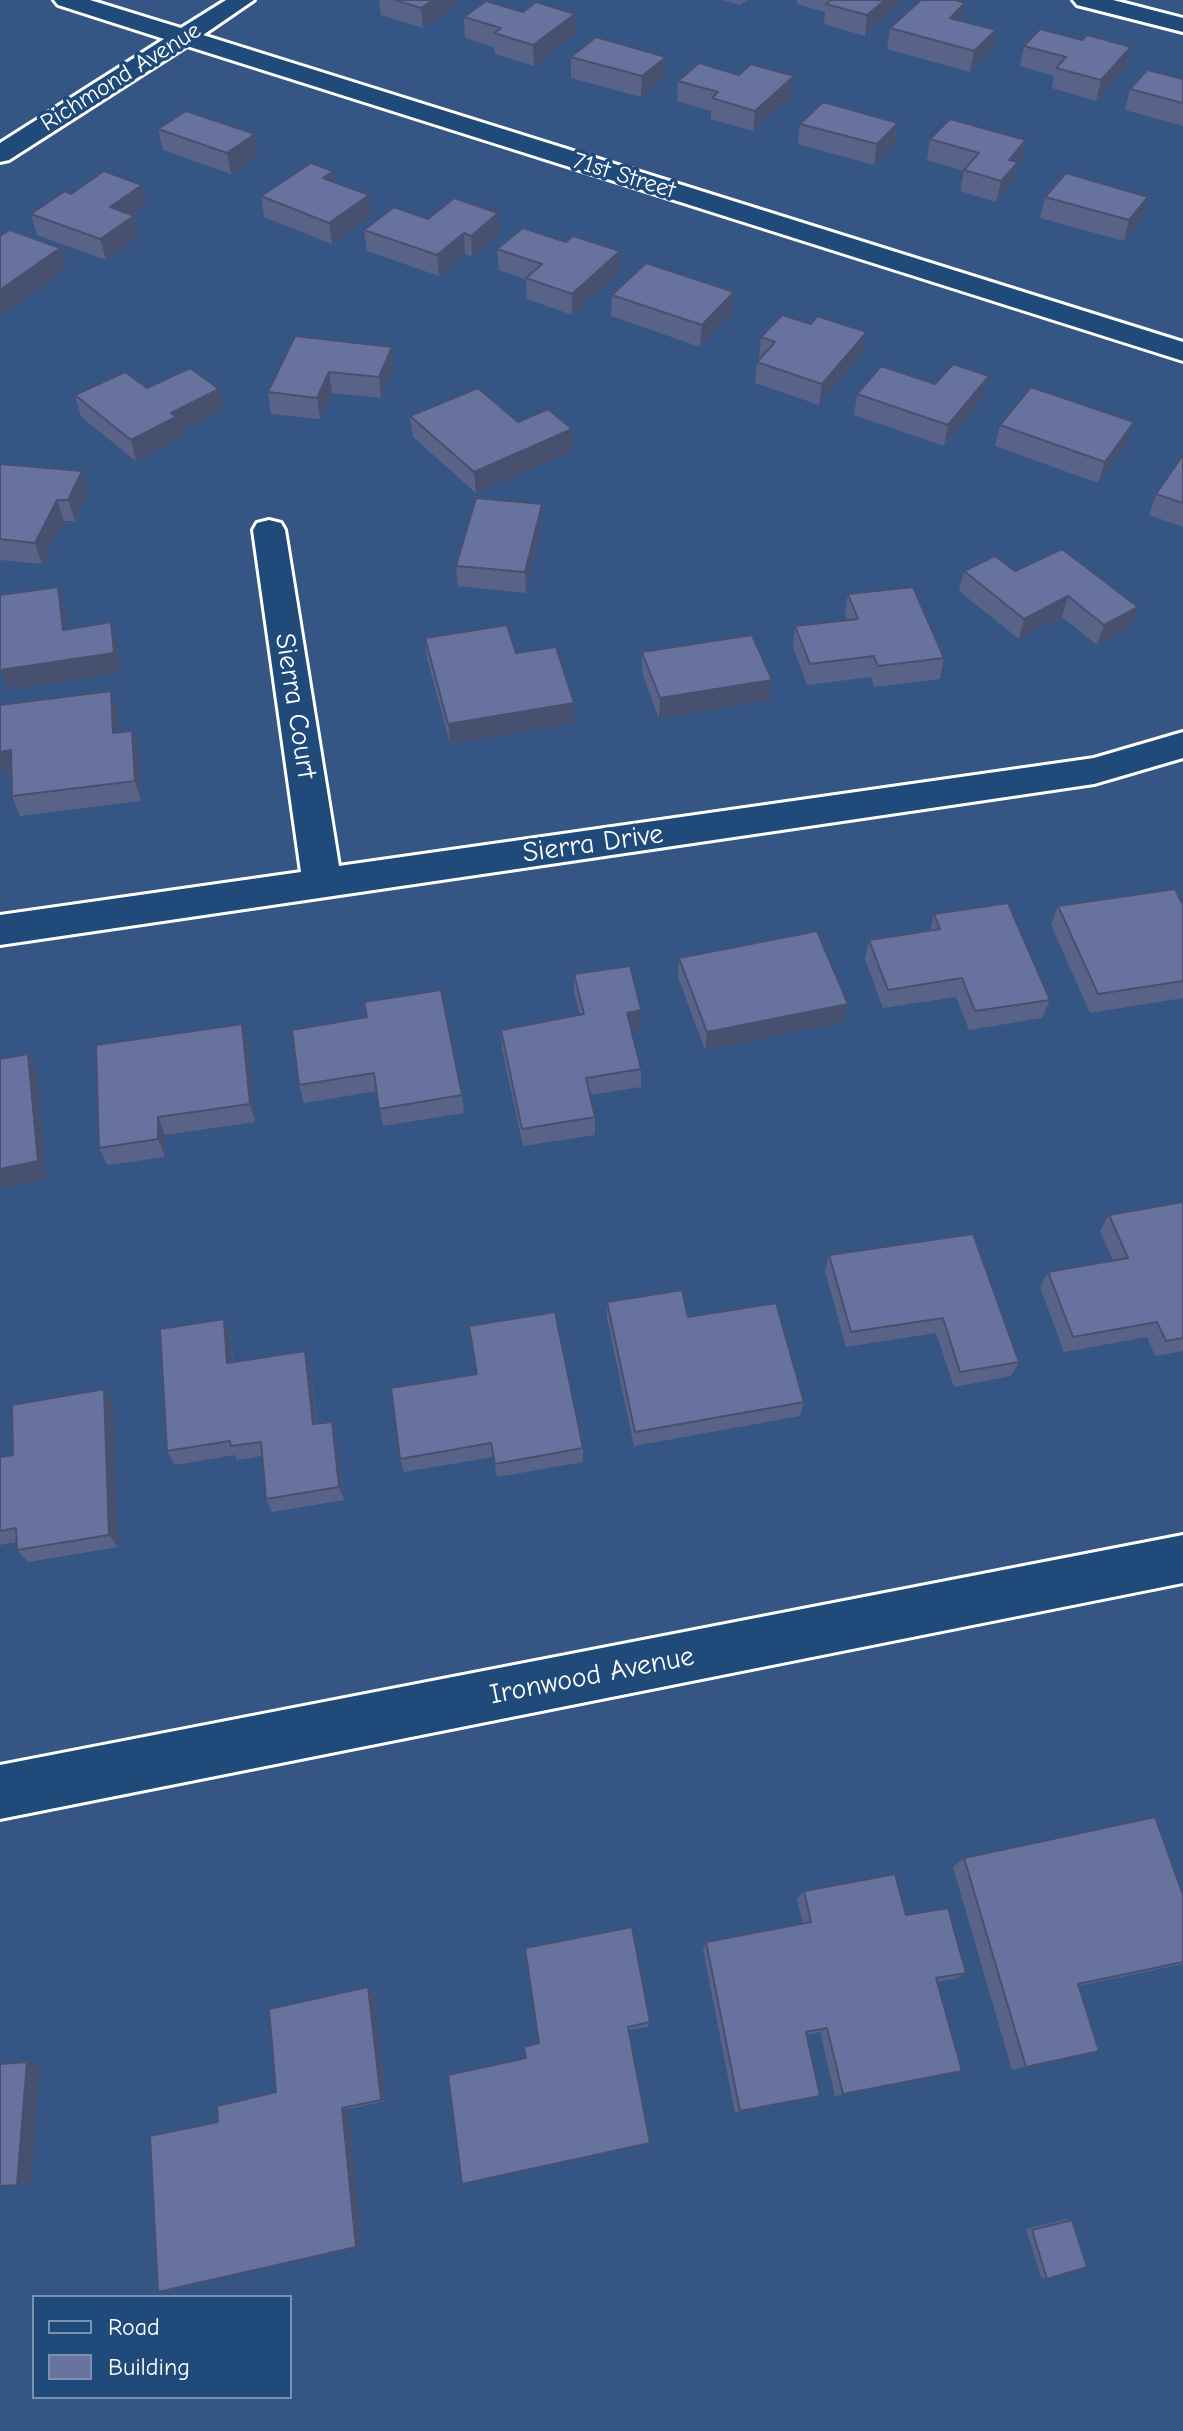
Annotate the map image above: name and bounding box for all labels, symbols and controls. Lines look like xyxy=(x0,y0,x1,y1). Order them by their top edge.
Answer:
street label: Richmond Avenue xyxy=(35,16,207,138)
street label: 71st Street xyxy=(569,147,679,205)
street label: Sierra Court xyxy=(267,631,323,781)
street label: Sierra Drive xyxy=(521,818,665,870)
street label: Ironwood Avenue xyxy=(487,1640,697,1712)
legend xyxy=(32,2295,292,2399)
text: Road xyxy=(108,2313,160,2341)
text: Building xyxy=(108,2353,190,2381)

